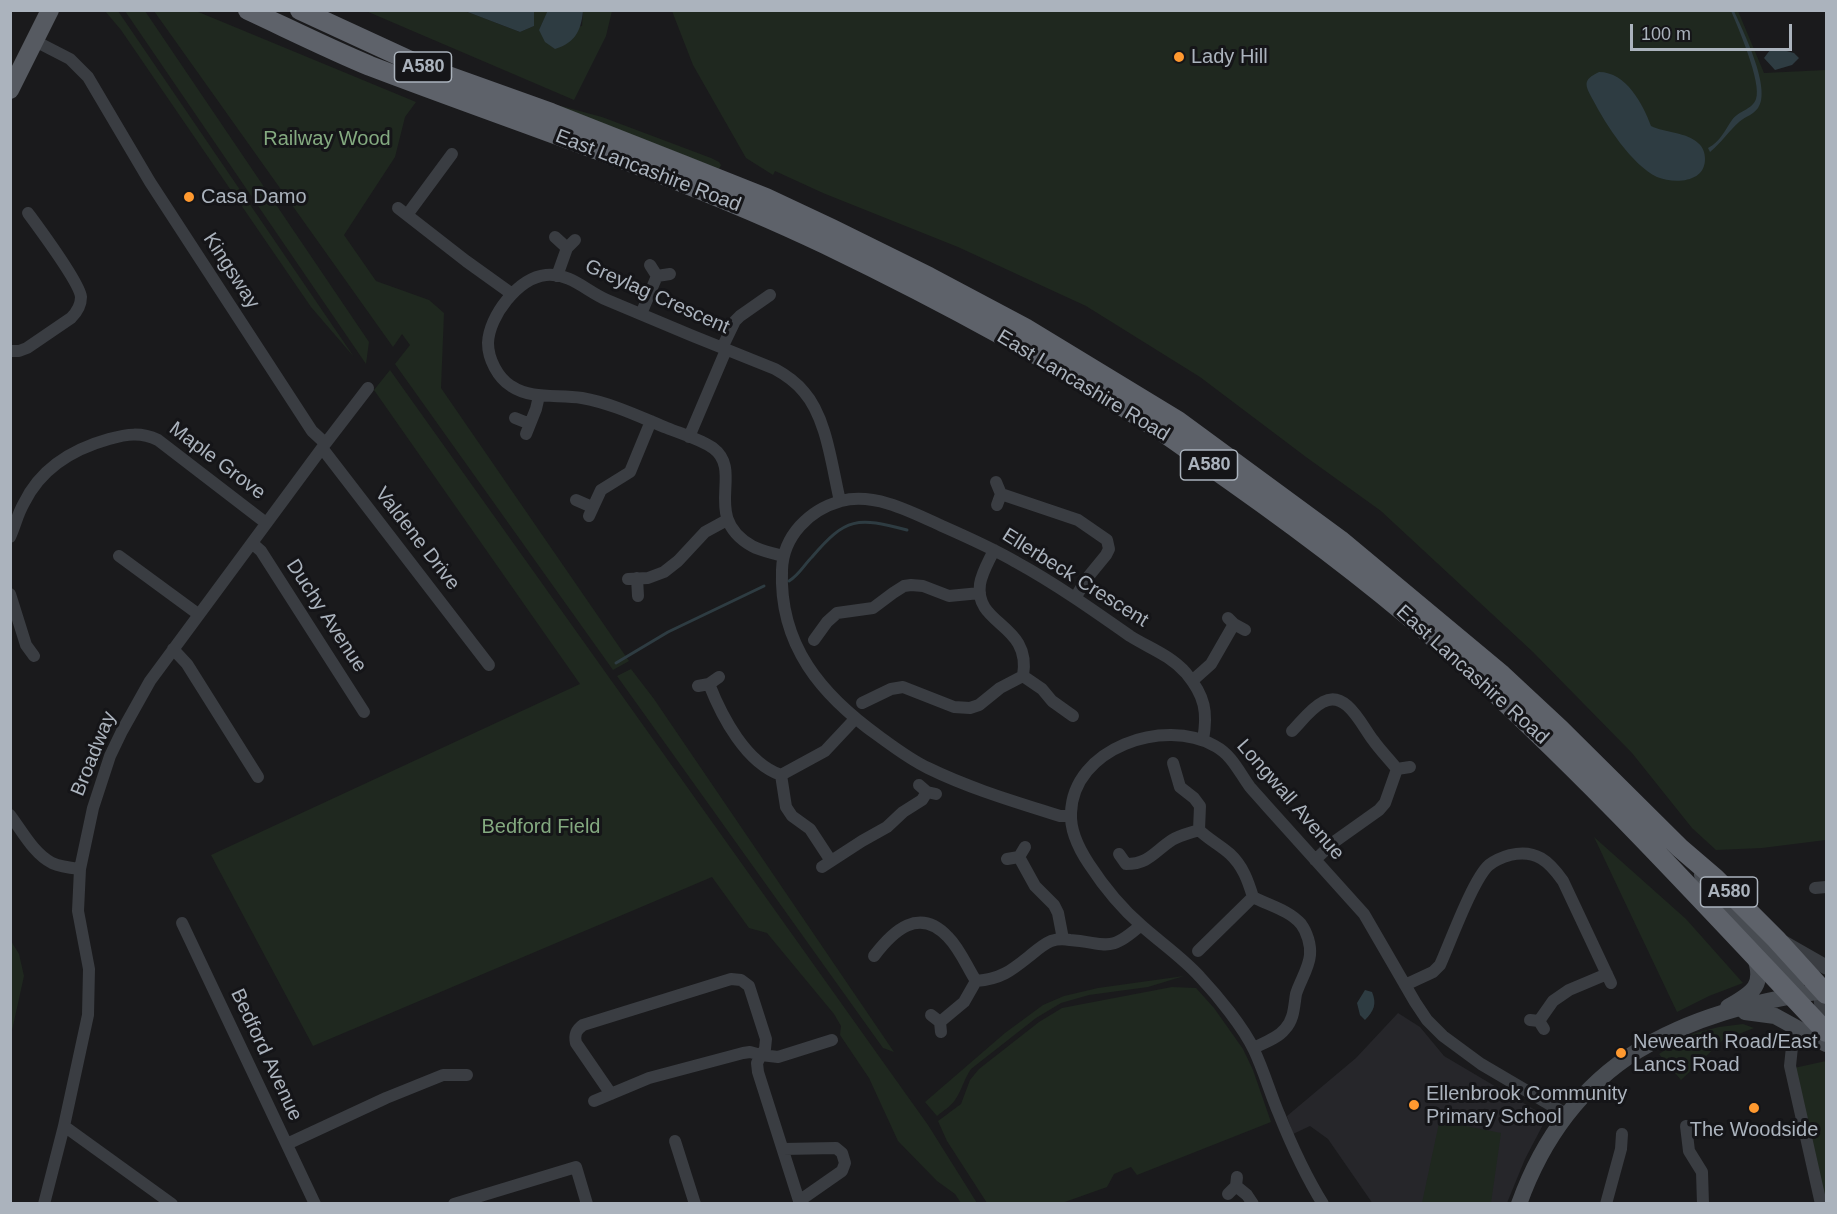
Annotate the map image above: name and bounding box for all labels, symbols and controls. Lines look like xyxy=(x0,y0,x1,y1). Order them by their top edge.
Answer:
scale bar xyxy=(1633,12,1795,50)
text: 100 m xyxy=(1641,24,1691,44)
place label: Lady Hill xyxy=(1191,45,1268,69)
marker: Lady Hill xyxy=(1172,50,1186,64)
road number: A580 xyxy=(394,52,452,82)
street label: East Lancashire Road xyxy=(552,125,744,217)
park label: Railway Wood xyxy=(263,127,391,151)
place label: Casa Damo xyxy=(201,185,307,209)
marker: Casa Damo xyxy=(182,190,196,204)
street label: Kingsway xyxy=(198,229,264,313)
street label: Greylag Crescent xyxy=(581,254,733,340)
street label: East Lancashire Road xyxy=(992,325,1174,447)
street label: Maple Grove xyxy=(164,417,270,505)
road number: A580 xyxy=(1180,450,1238,480)
street label: Valdene Drive xyxy=(369,483,465,595)
street label: Ellerbeck Crescent xyxy=(997,523,1153,633)
street label: Duchy Avenue xyxy=(281,555,371,677)
street label: East Lancashire Road xyxy=(1391,600,1553,750)
street label: Broadway xyxy=(66,708,122,800)
street label: Longwall Avenue xyxy=(1231,735,1349,865)
park label: Bedford Field xyxy=(482,815,600,839)
road number: A580 xyxy=(1700,877,1758,907)
street label: Bedford Avenue xyxy=(225,985,307,1125)
place label: Newearth Road/East Lancs Road xyxy=(1633,1030,1818,1077)
marker: Newearth Road/East Lancs Road xyxy=(1614,1046,1628,1060)
place label: Ellenbrook Community Primary School xyxy=(1426,1082,1627,1129)
marker: Ellenbrook Community Primary School xyxy=(1407,1098,1421,1112)
marker: The Woodside xyxy=(1747,1101,1761,1115)
place label: The Woodside xyxy=(1690,1118,1818,1142)

